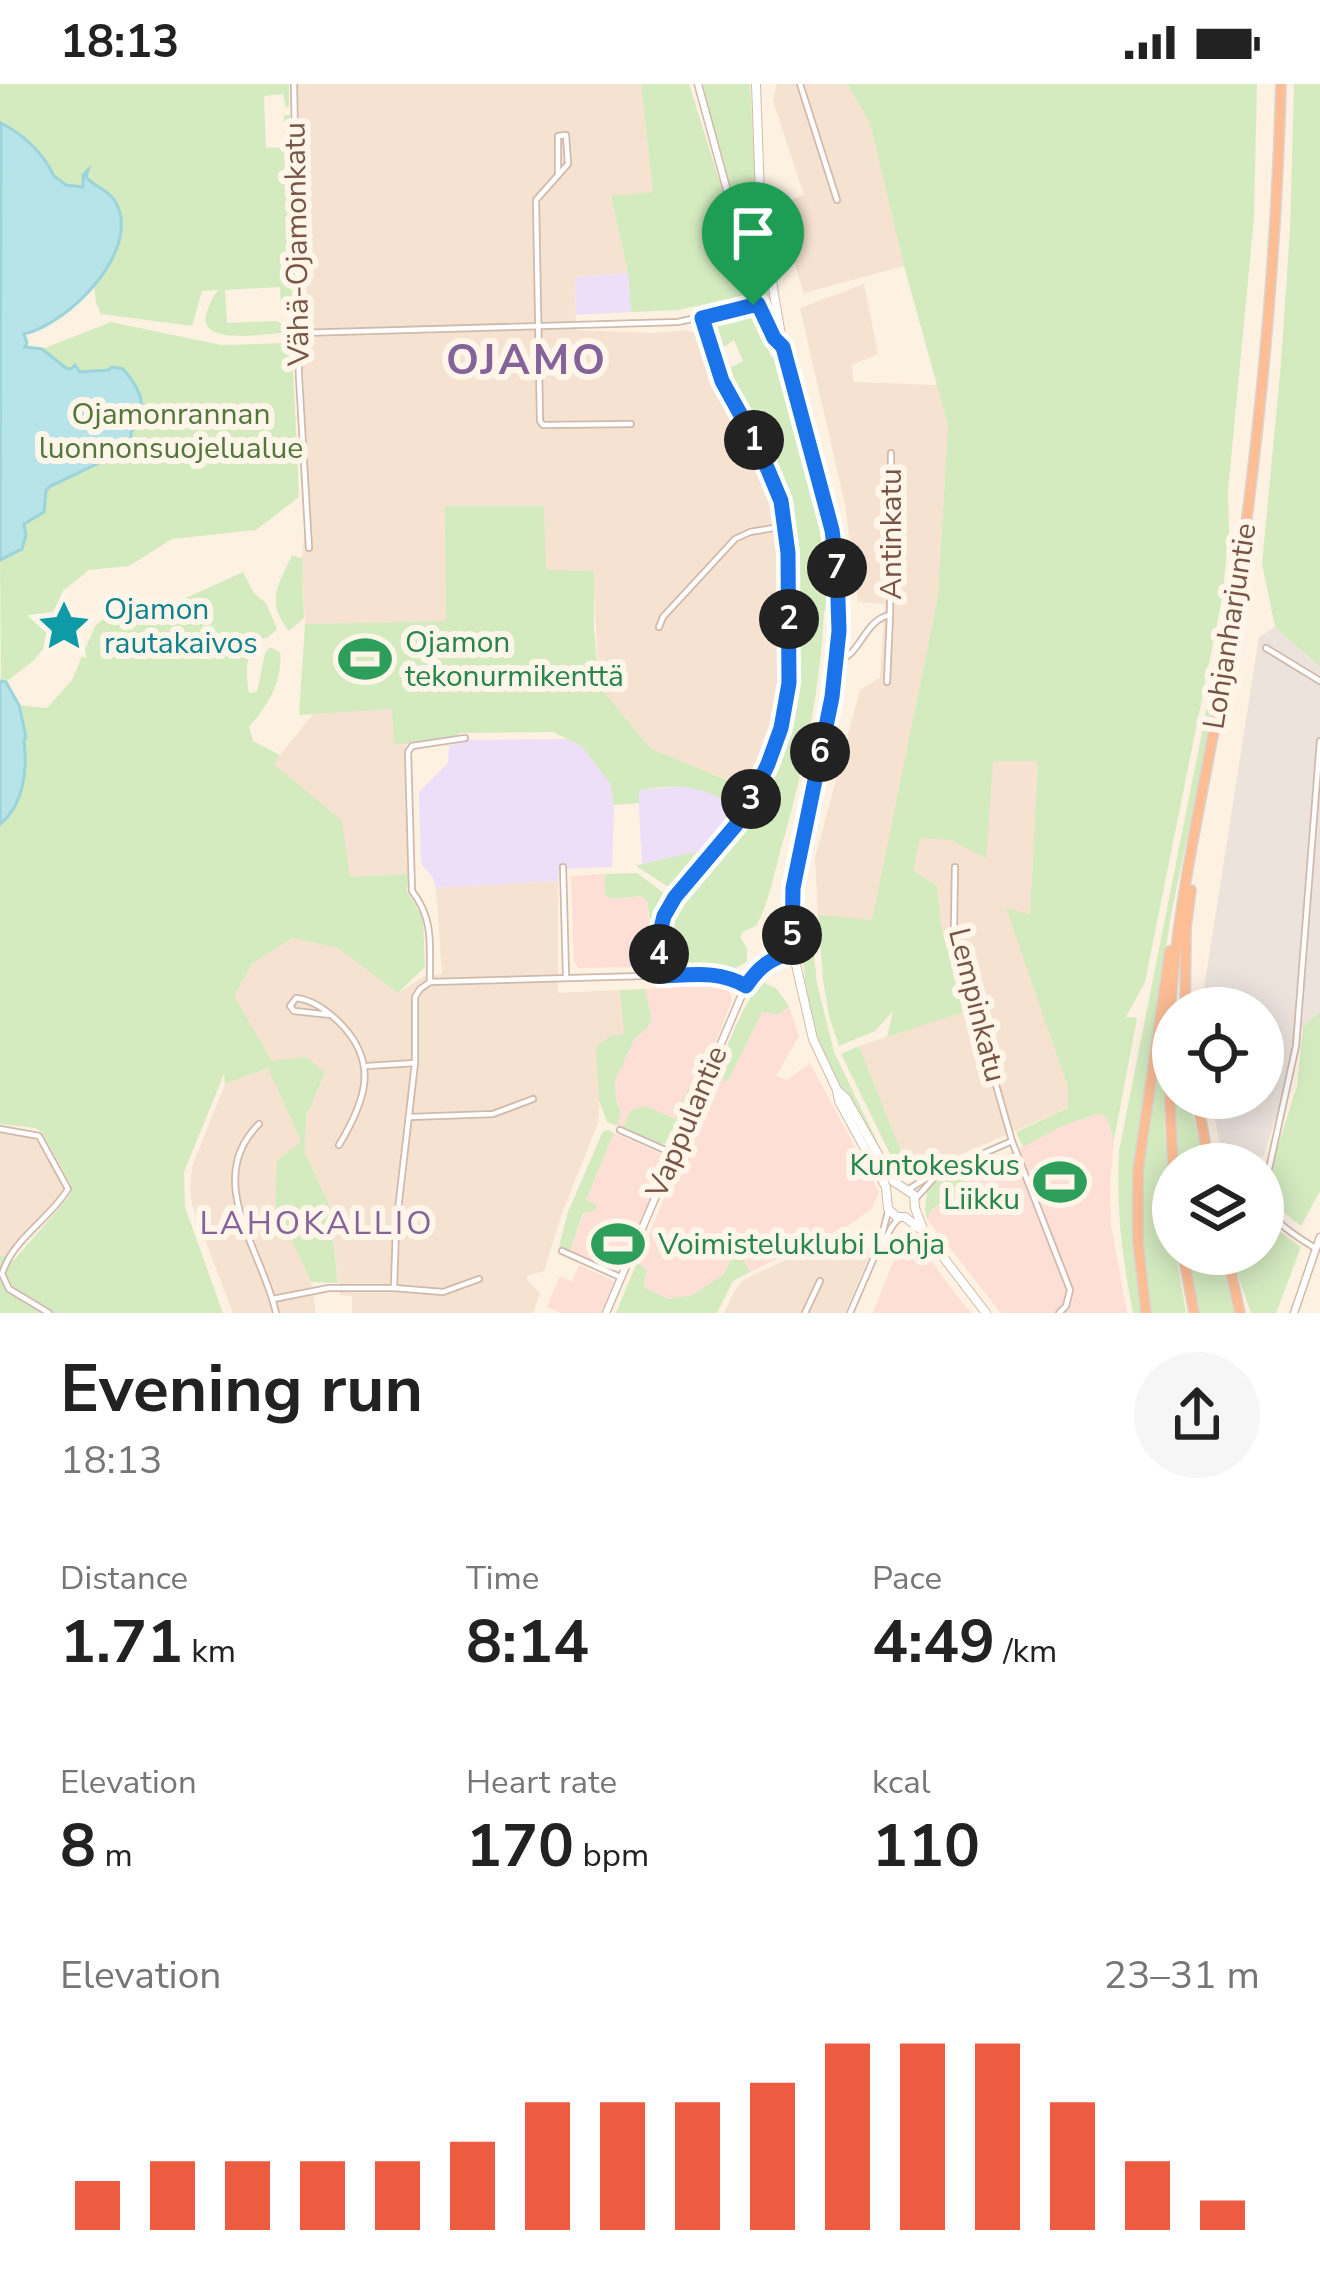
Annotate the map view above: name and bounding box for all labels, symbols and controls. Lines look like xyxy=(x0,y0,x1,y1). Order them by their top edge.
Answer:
text: 18:13 xyxy=(60,12,179,73)
street label: Vähä-Ojamonkatu xyxy=(274,122,320,367)
pin xyxy=(702,182,804,305)
icon: arrive xyxy=(720,200,786,266)
district label: OJAMO xyxy=(446,332,608,389)
park label: Ojamonrannan luonnonsuojelualue xyxy=(39,394,303,469)
pin: 1 xyxy=(724,410,784,470)
text: 1 xyxy=(744,417,764,462)
street label: Antinkatu xyxy=(871,468,912,600)
street label: Lohjanharjuntie xyxy=(1193,520,1267,732)
pin: 7 xyxy=(807,538,867,598)
text: 7 xyxy=(827,545,847,590)
place label: Ojamon rautakaivos xyxy=(104,589,258,664)
pin: 2 xyxy=(759,589,819,649)
text: 2 xyxy=(779,596,799,641)
place icon: Ojamon rautakaivos xyxy=(35,597,93,655)
place label: Ojamon tekonurmikenttä xyxy=(405,622,624,697)
sports icon: Ojamon tekonurmikenttä xyxy=(336,630,394,688)
pin: 6 xyxy=(790,722,850,782)
text: 6 xyxy=(810,729,830,774)
pin: 3 xyxy=(721,769,781,829)
text: 3 xyxy=(741,776,761,821)
pin: 5 xyxy=(762,905,822,965)
text: 5 xyxy=(782,912,802,957)
pin: 4 xyxy=(629,924,689,984)
street label: Lempinkatu xyxy=(938,924,1016,1086)
text: 4 xyxy=(649,931,669,976)
map controls xyxy=(1152,987,1284,1275)
button: locate xyxy=(1152,987,1284,1119)
street label: Vappulantie xyxy=(636,1039,738,1205)
button: layers xyxy=(1152,1143,1284,1275)
place label: Kuntokeskus Liikku xyxy=(849,1145,1020,1220)
sports icon: Kuntokeskus Liikku xyxy=(1031,1153,1089,1211)
district label: LAHOKALLIO xyxy=(199,1201,435,1246)
sports icon: Voimisteluklubi Lohja xyxy=(589,1215,647,1273)
place label: Voimisteluklubi Lohja xyxy=(657,1224,945,1265)
text: Evening run xyxy=(60,1344,423,1434)
button: share xyxy=(1134,1352,1260,1478)
text: 18:13 xyxy=(60,1434,163,1487)
text: Distance xyxy=(60,1556,188,1601)
text: Time xyxy=(466,1556,539,1601)
text: Pace xyxy=(872,1556,942,1601)
text: 1.71 xyxy=(60,1601,183,1683)
text: 8:14 xyxy=(466,1601,589,1683)
text: 4:49 xyxy=(872,1601,995,1683)
text: km xyxy=(183,1629,236,1674)
text: /km xyxy=(995,1629,1057,1674)
text: Elevation xyxy=(60,1760,197,1805)
text: Heart rate xyxy=(466,1760,617,1805)
text: kcal xyxy=(872,1760,931,1805)
text: 8 xyxy=(60,1805,96,1887)
text: 170 xyxy=(466,1805,574,1887)
text: 110 xyxy=(872,1805,980,1887)
text: m xyxy=(96,1833,133,1878)
text: bpm xyxy=(574,1833,649,1878)
text: Elevation xyxy=(60,1949,221,2002)
text: 23–31 m xyxy=(1103,1949,1260,2002)

